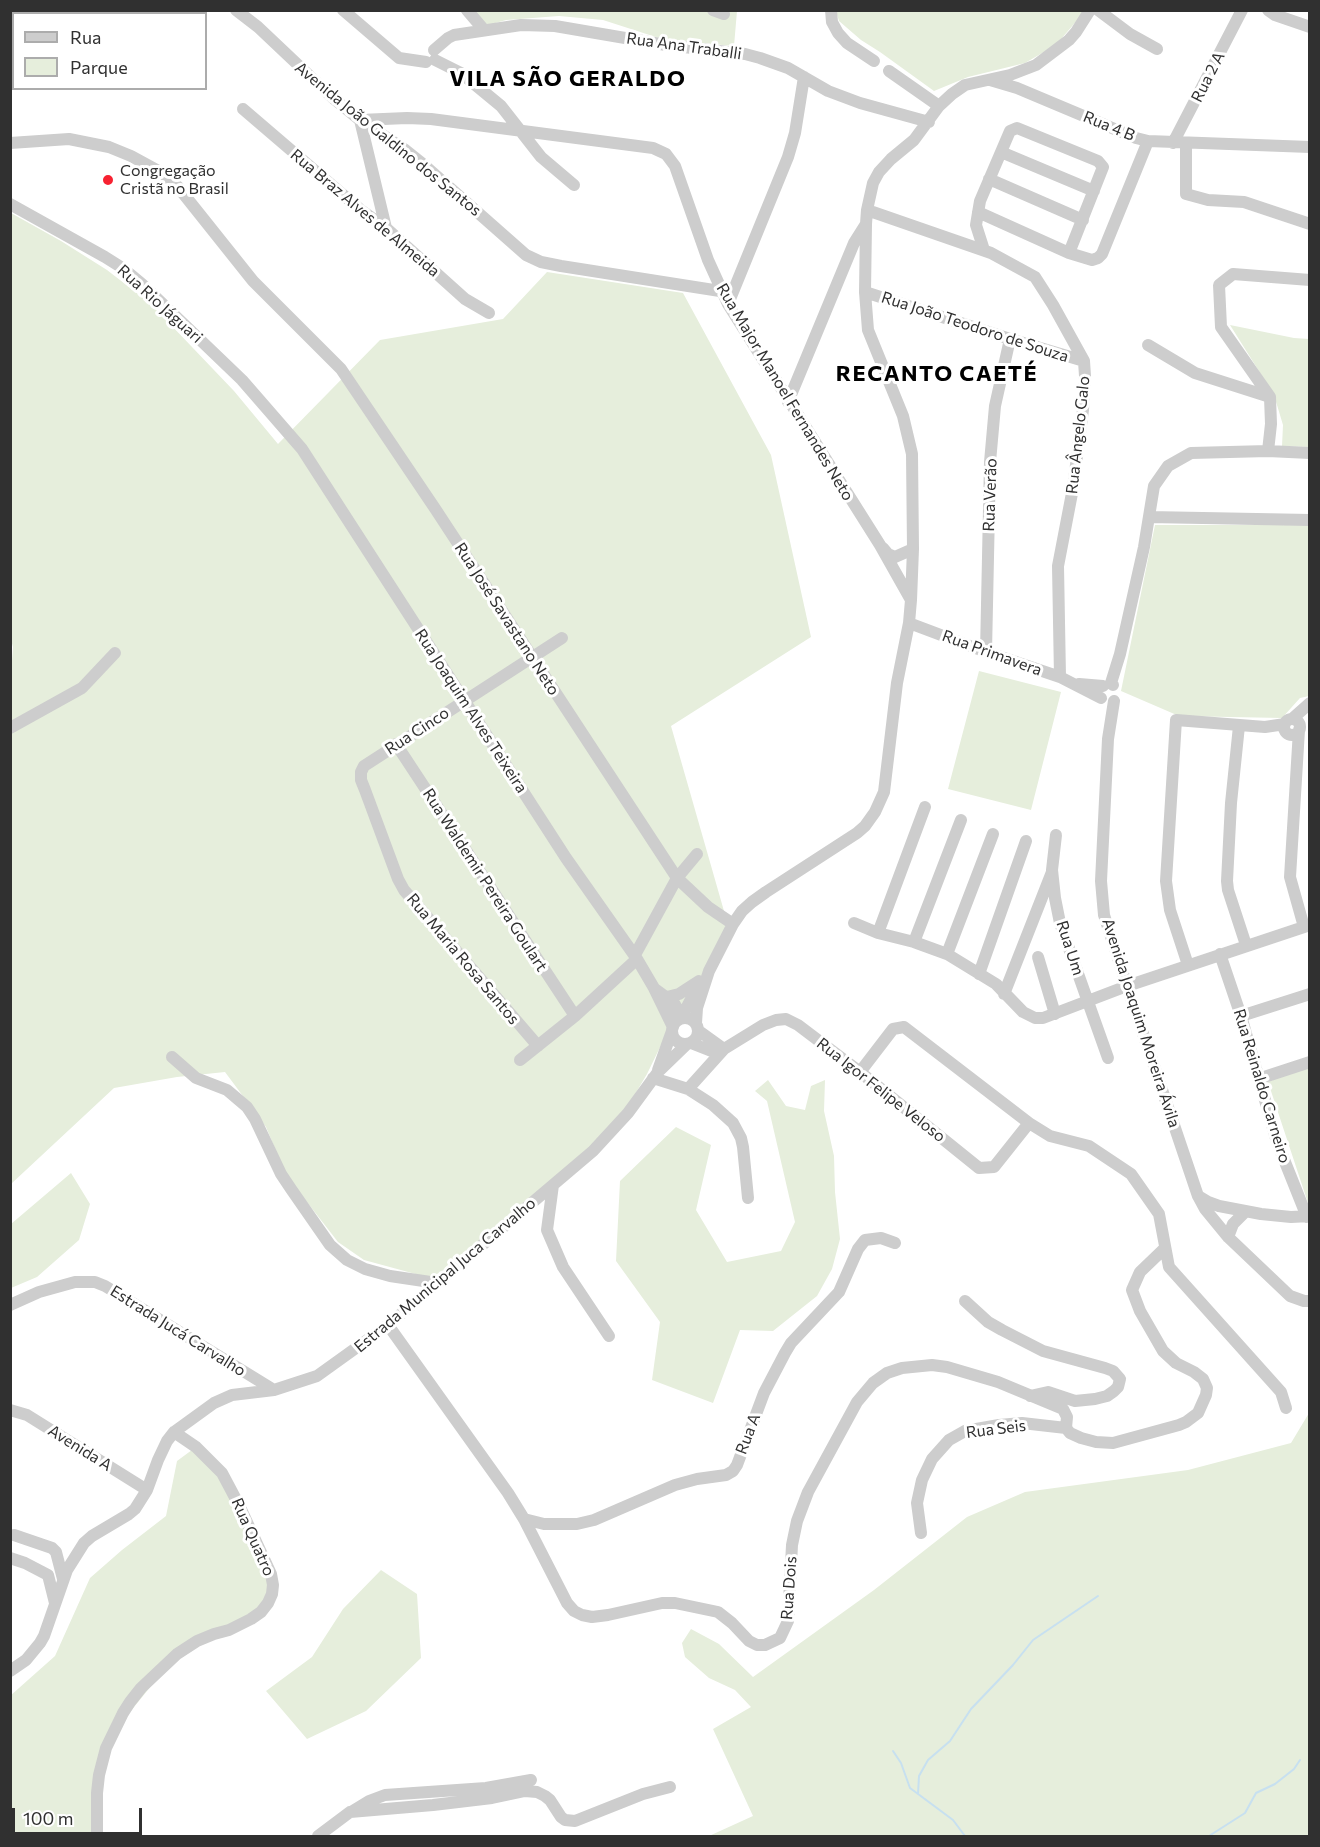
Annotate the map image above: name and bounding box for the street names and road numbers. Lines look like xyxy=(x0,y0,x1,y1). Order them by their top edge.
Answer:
street label: Rua Ana Traballi xyxy=(625,28,743,64)
street label: Rua 2 A xyxy=(1187,49,1229,105)
street label: Avenida João Galdino dos Santos xyxy=(291,58,485,220)
street label: Rua 4 B xyxy=(1080,107,1138,145)
street label: Rua Braz Alves de Almeida xyxy=(287,145,443,281)
street label: Rua Rio Jáguari xyxy=(113,261,207,347)
street label: Rua Major Manoel Fernandes Neto xyxy=(712,280,858,504)
street label: Rua João Teodoro de Souza xyxy=(879,288,1071,366)
street label: Rua Ângelo Galo xyxy=(1062,375,1094,495)
street label: Rua Verão xyxy=(979,458,1001,532)
street label: Rua José Savastano Neto xyxy=(450,539,564,699)
street label: Rua Joaquim Alves Teixeira xyxy=(411,625,531,797)
street label: Rua Primavera xyxy=(940,626,1044,680)
street label: Rua Cinco xyxy=(381,703,453,759)
street label: Rua Waldemir Pereira Goulart xyxy=(419,785,551,975)
street label: Rua Maria Rosa Santos xyxy=(403,890,523,1028)
street label: Avenida Joaquim Moreira Ávila xyxy=(1098,916,1184,1130)
street label: Rua Um xyxy=(1052,918,1088,978)
street label: Rua Reinaldo Carneiro xyxy=(1229,1007,1295,1165)
street label: Rua Igor Felipe Veloso xyxy=(813,1034,949,1146)
street label: Estrada Municipal Juca Carvalho xyxy=(350,1193,540,1357)
street label: Estrada Jucá Carvalho xyxy=(107,1281,249,1381)
street label: Rua A xyxy=(732,1411,764,1457)
street label: Rua Seis xyxy=(965,1416,1027,1442)
street label: Avenida A xyxy=(44,1421,116,1475)
street label: Rua Quatro xyxy=(227,1495,279,1579)
street label: Rua Dois xyxy=(777,1556,801,1620)

